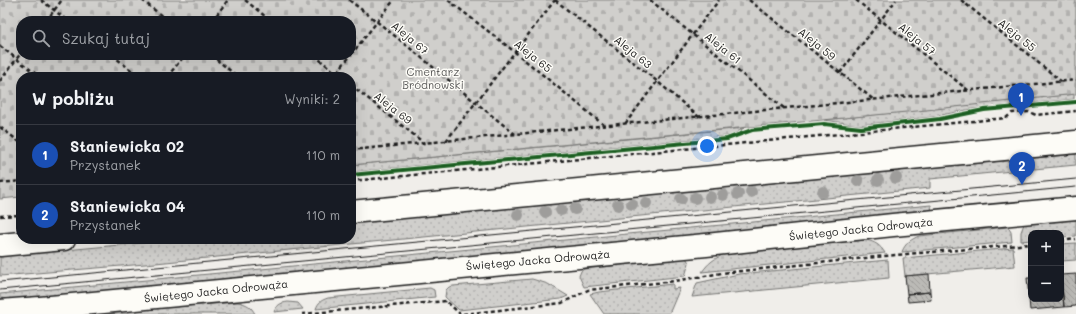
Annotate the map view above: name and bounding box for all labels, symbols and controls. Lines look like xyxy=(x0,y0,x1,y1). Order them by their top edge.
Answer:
street label: Aleja 55 xyxy=(995,15,1039,54)
search box xyxy=(16,16,356,60)
street label: Aleja 67 xyxy=(389,18,432,58)
street label: Aleja 57 xyxy=(896,19,939,58)
street label: Aleja 59 xyxy=(795,24,840,64)
icon: search xyxy=(30,27,52,49)
text: Szukaj tutaj xyxy=(62,28,150,48)
street label: Aleja 61 xyxy=(702,28,745,67)
street label: Aleja 63 xyxy=(611,32,656,72)
street label: Aleja 65 xyxy=(511,36,555,75)
park label: Cmentarz Bródnowski xyxy=(402,64,464,92)
pin: 1 xyxy=(1008,83,1034,116)
text: W pobliżu xyxy=(32,87,114,109)
street label: Aleja 69 xyxy=(371,88,416,127)
text: Wyniki: 2 xyxy=(284,90,340,107)
text: Staniewicka 02 xyxy=(70,136,184,156)
your location xyxy=(697,136,717,156)
text: 1 xyxy=(42,146,48,163)
text: 110 m xyxy=(306,146,340,163)
pin: 2 xyxy=(1009,152,1035,185)
text: Przystanek xyxy=(70,156,141,173)
text: Staniewicka 04 xyxy=(70,196,185,216)
text: 2 xyxy=(41,206,49,223)
text: 110 m xyxy=(306,206,340,223)
street label: Świętego Jacka Odrowąża xyxy=(788,213,934,244)
text: Przystanek xyxy=(70,216,141,233)
map controls xyxy=(1028,230,1064,302)
button: + xyxy=(1028,230,1064,266)
street label: Świętego Jacka Odrowąża xyxy=(465,246,611,273)
button: − xyxy=(1028,266,1064,302)
street label: Świętego Jacka Odrowąża xyxy=(143,275,289,306)

